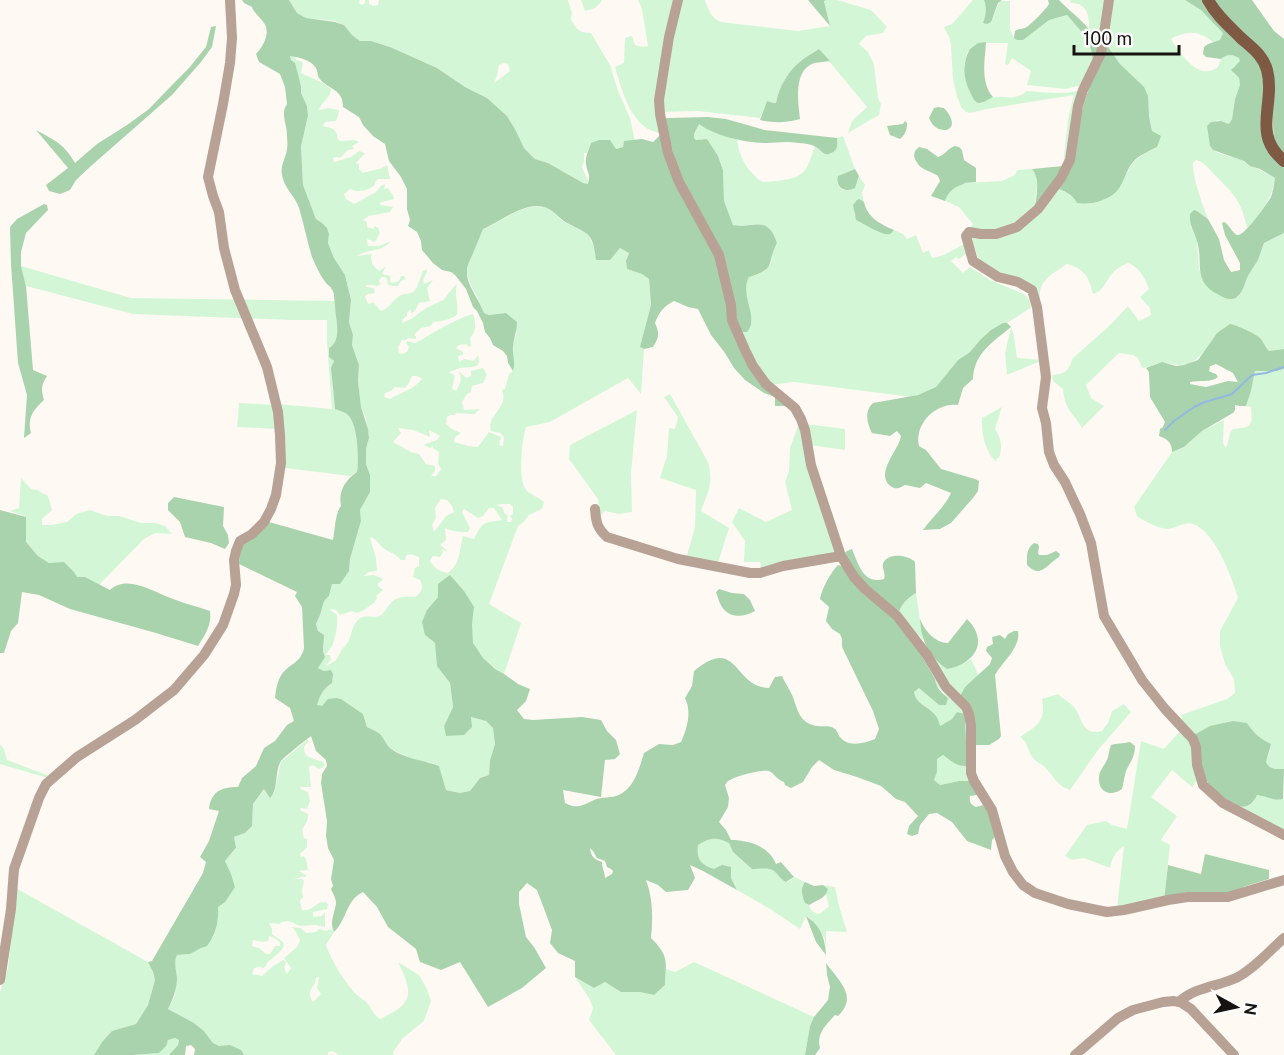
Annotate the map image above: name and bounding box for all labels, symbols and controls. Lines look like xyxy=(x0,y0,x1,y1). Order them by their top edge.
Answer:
scale bar xyxy=(1074,18,1179,56)
text: 100 m xyxy=(1083,28,1132,49)
north arrow xyxy=(1206,977,1266,1037)
text: N xyxy=(1240,1001,1261,1017)

